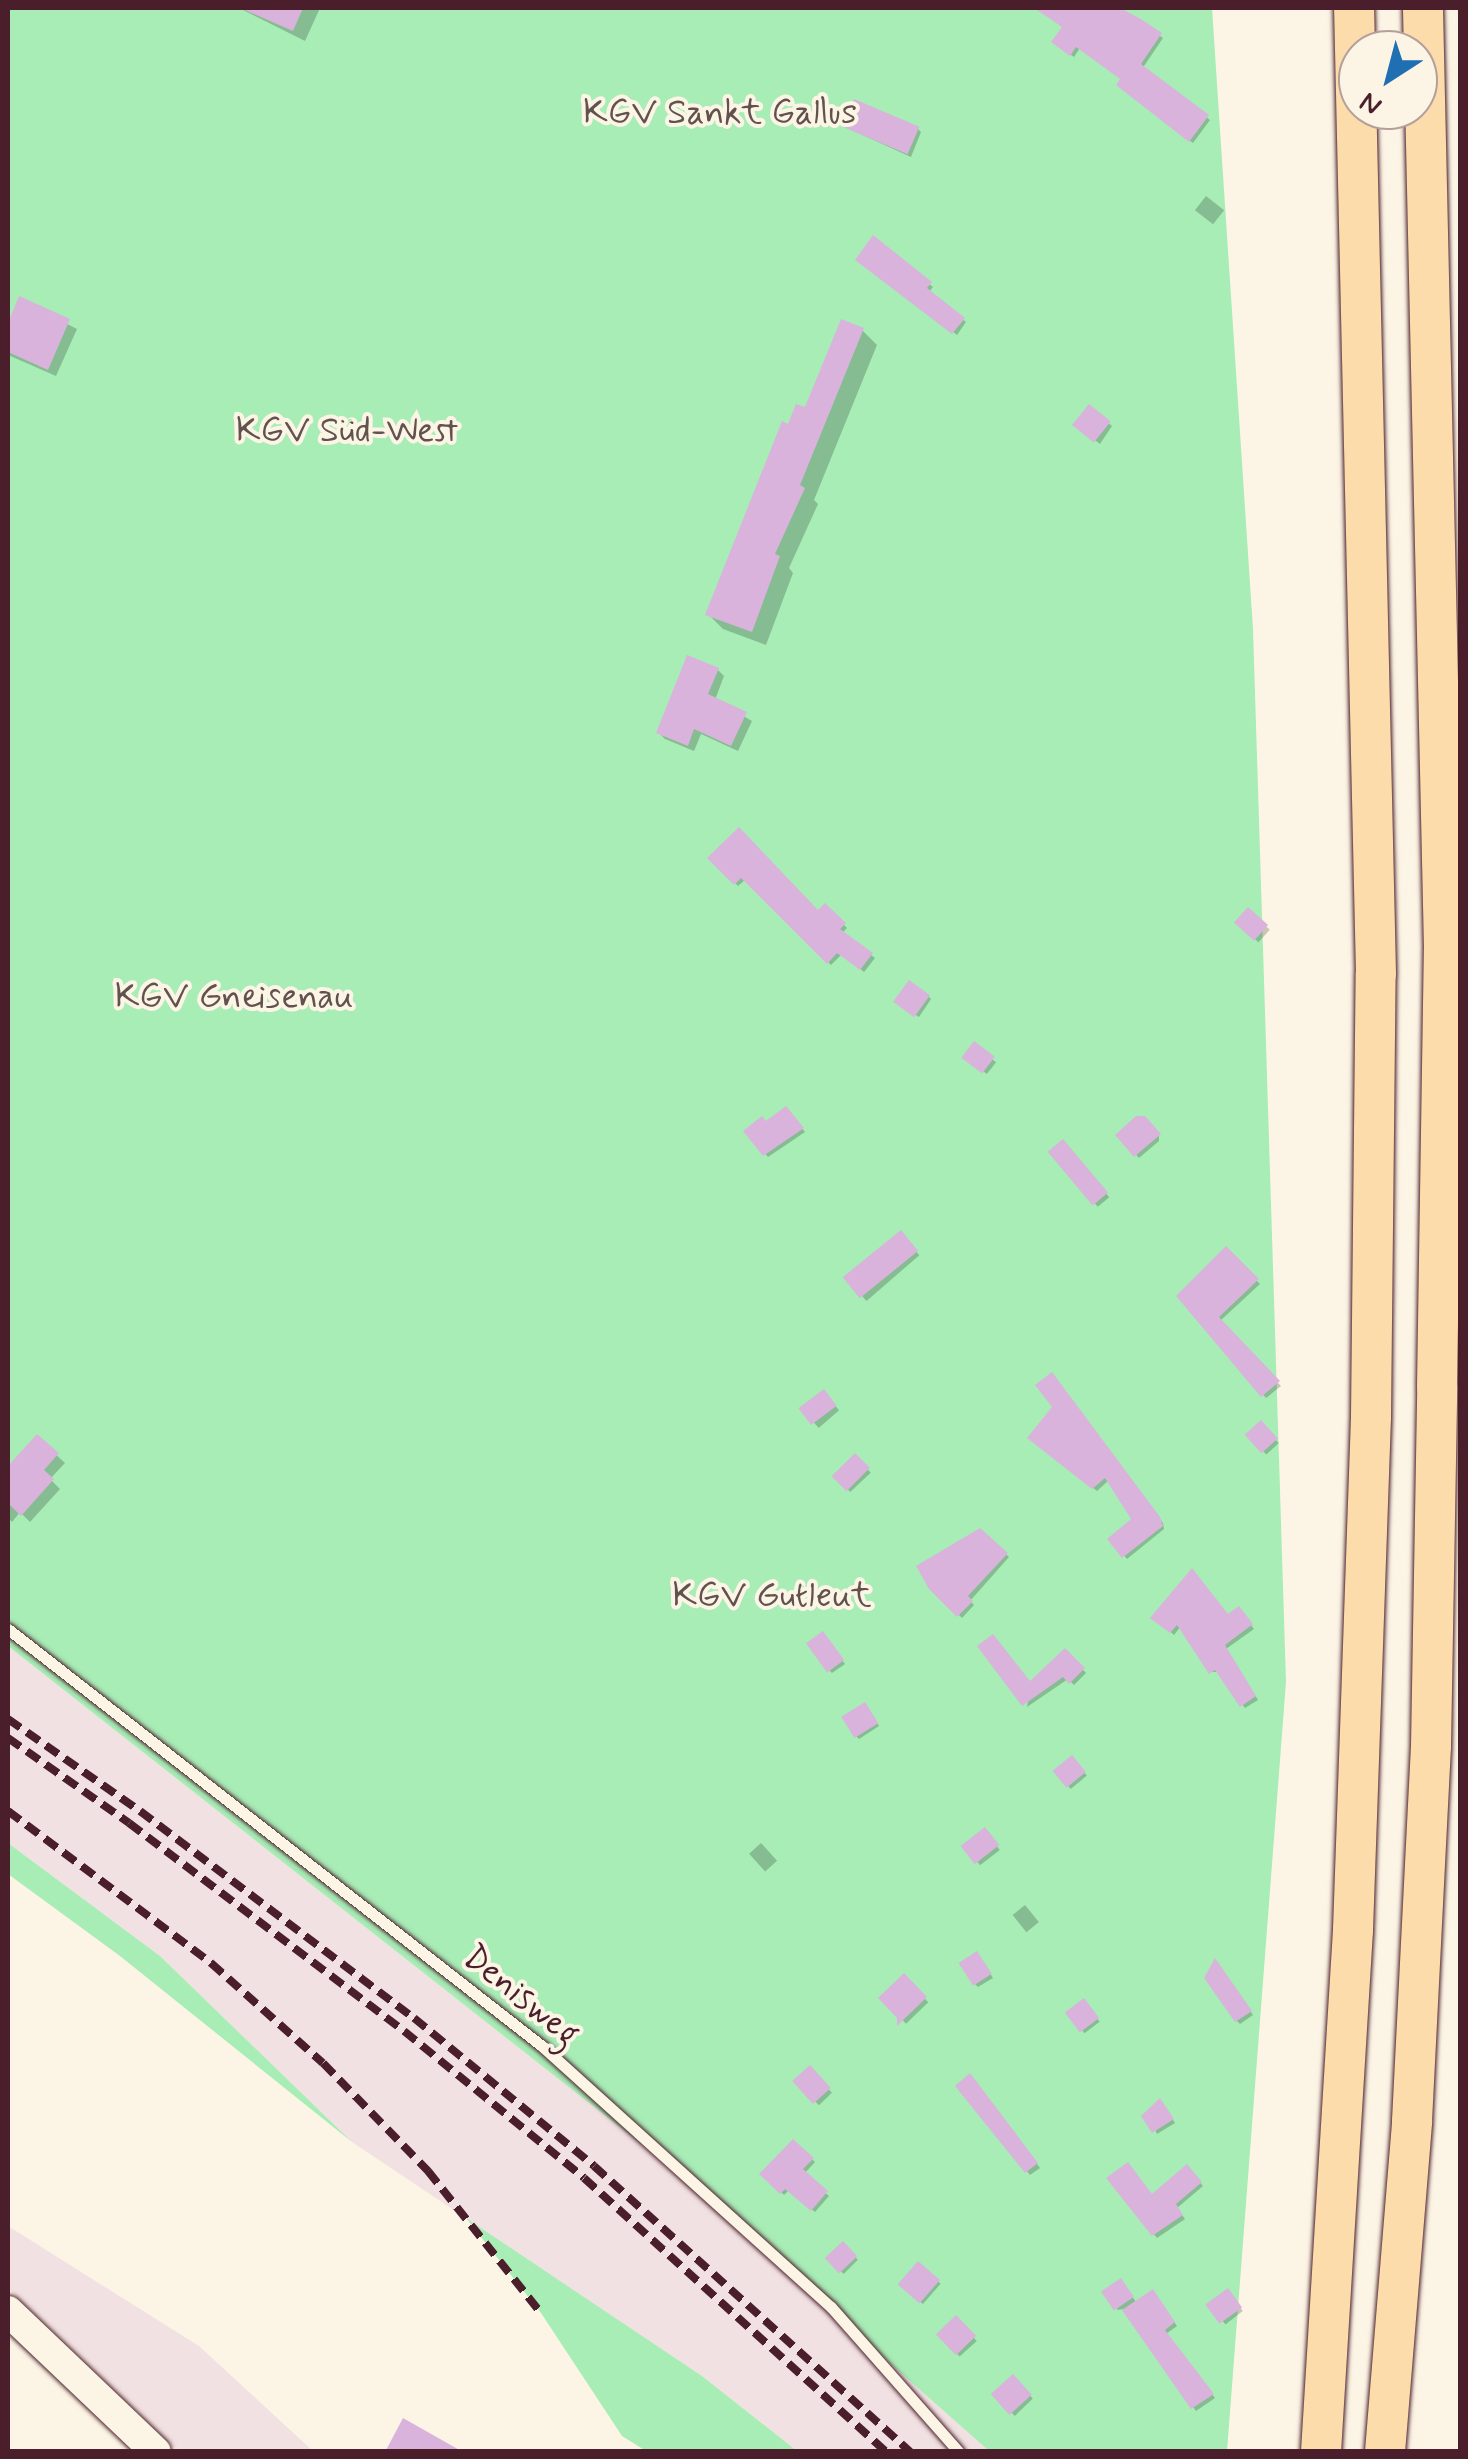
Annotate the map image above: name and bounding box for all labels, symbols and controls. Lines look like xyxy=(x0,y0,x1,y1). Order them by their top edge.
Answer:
north arrow xyxy=(1338,30,1438,130)
text: N xyxy=(1353,83,1390,124)
park label: KGV Sankt Gallus xyxy=(584,92,856,134)
park label: KGV Süd-West xyxy=(236,410,458,452)
park label: KGV Gneisenau xyxy=(115,976,353,1018)
park label: KGV Gutleut xyxy=(672,1575,872,1617)
street label: Denisweg xyxy=(454,1936,588,2056)

